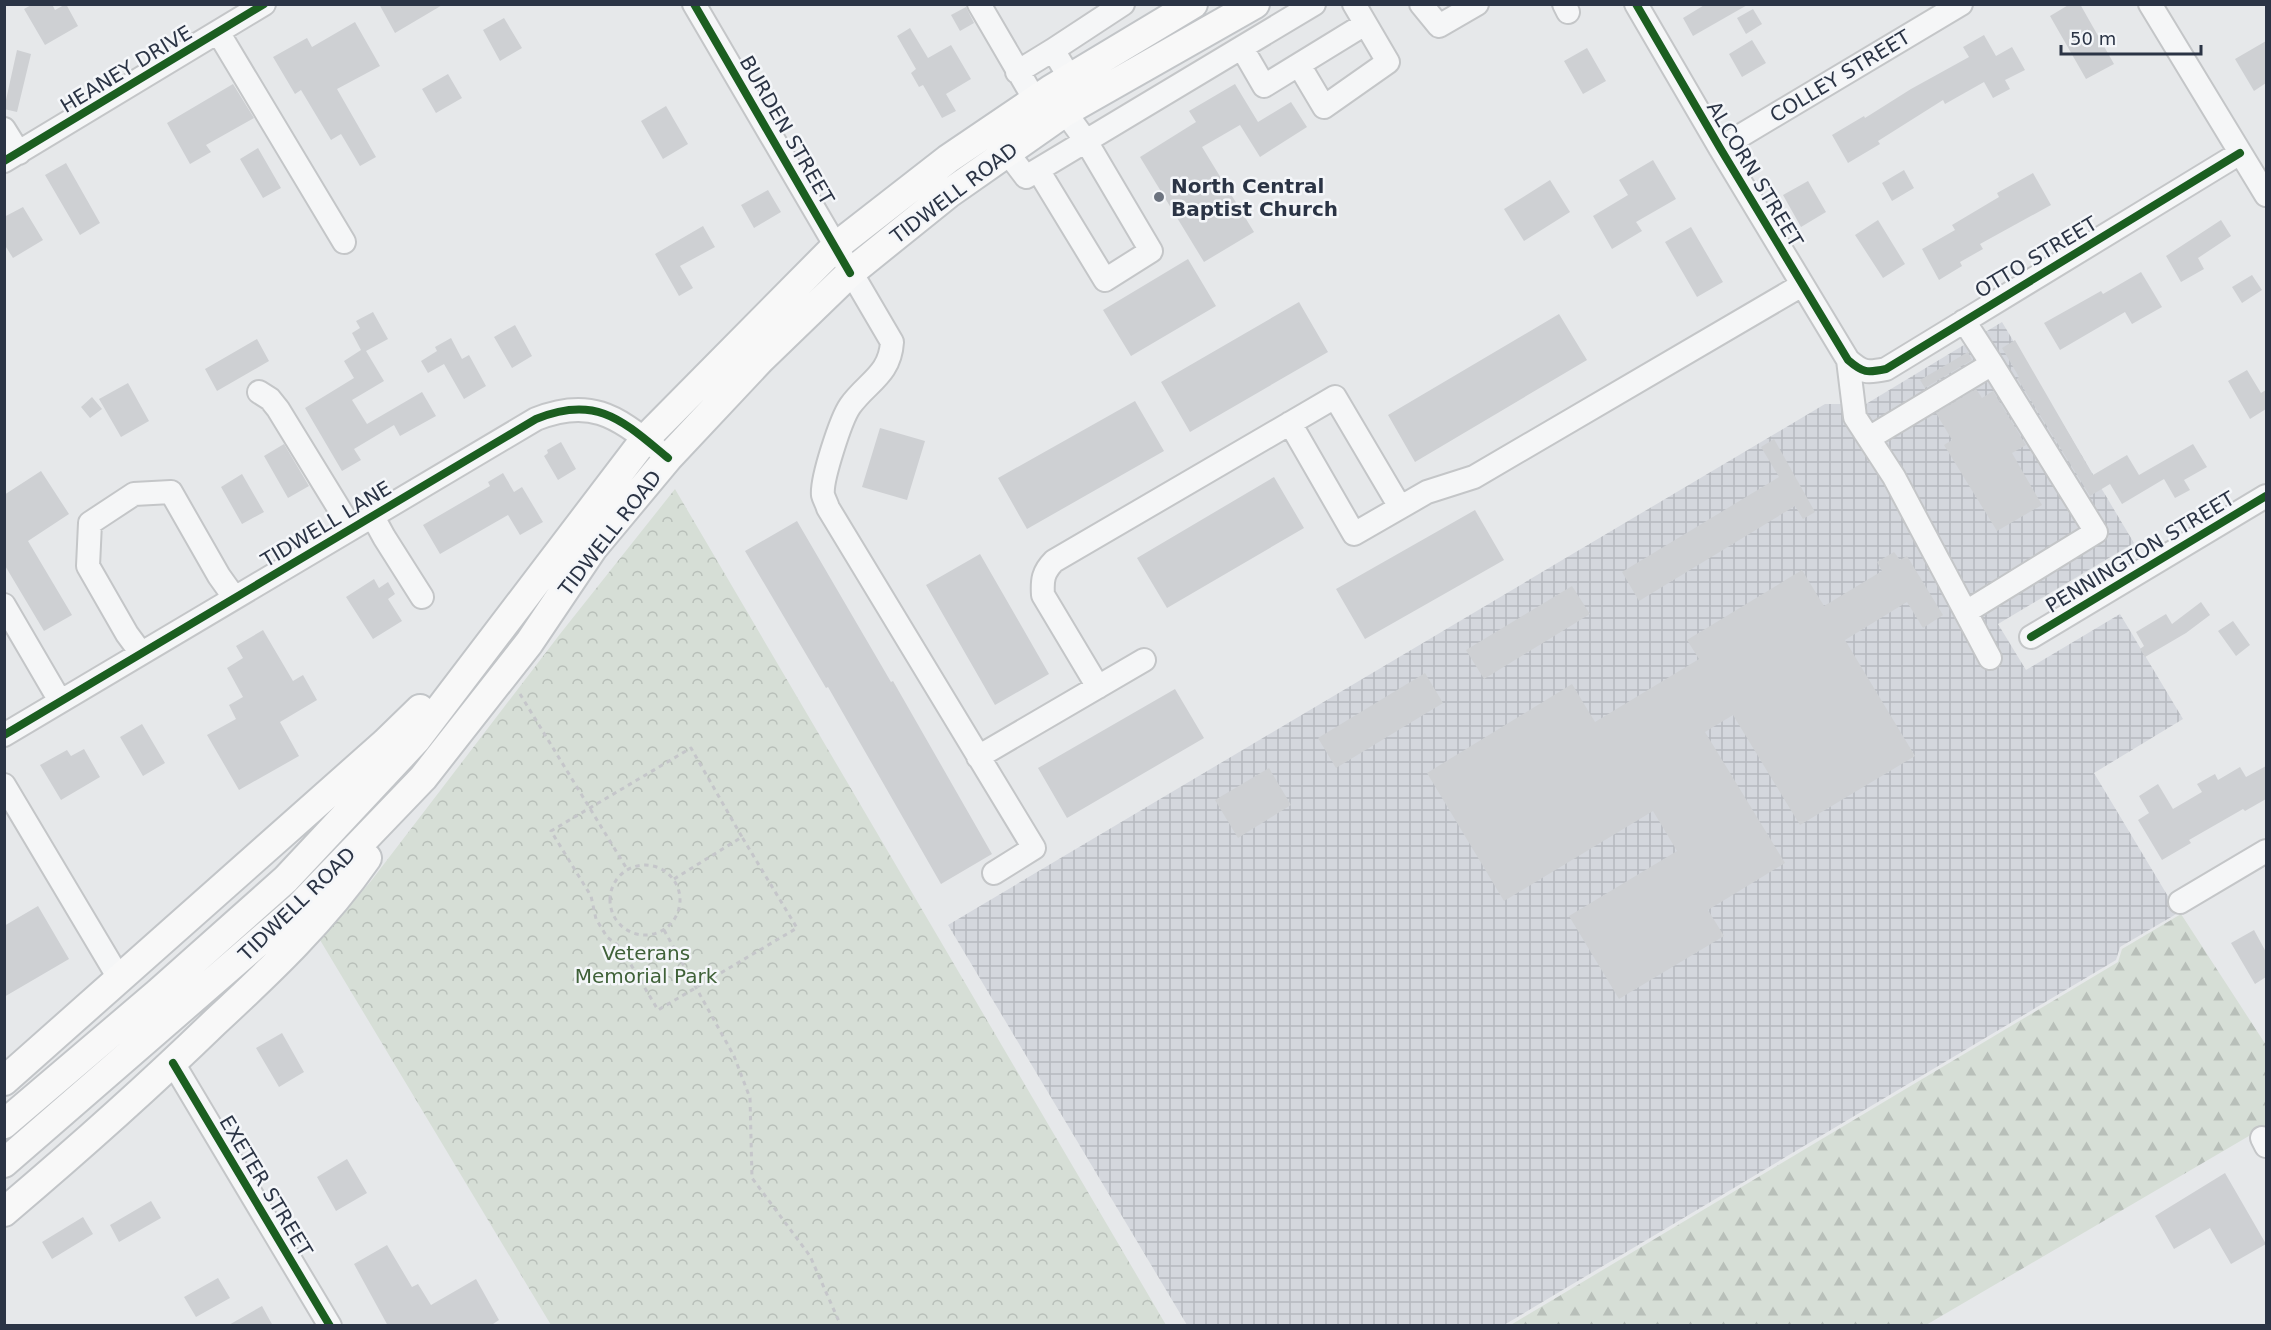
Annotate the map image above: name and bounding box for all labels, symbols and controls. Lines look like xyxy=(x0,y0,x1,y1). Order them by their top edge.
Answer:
scale bar xyxy=(2061,18,2200,56)
street label: HEANEY DRIVE xyxy=(56,20,196,118)
street label: COLLEY STREET xyxy=(1765,24,1915,127)
text: 50 m xyxy=(2070,28,2116,49)
street label: BURDEN STREET xyxy=(735,51,840,209)
street label: ALCORN STREET xyxy=(1702,97,1808,252)
street label: TIDWELL ROAD xyxy=(885,137,1022,249)
place label: North Central Baptist Church xyxy=(1171,174,1338,221)
marker: North Central Baptist Church xyxy=(1152,190,1166,204)
street label: OTTO STREET xyxy=(1971,211,2102,303)
street label: TIDWELL ROAD xyxy=(553,465,667,601)
street label: TIDWELL LANE xyxy=(256,476,395,573)
street label: PENNINGTON STREET xyxy=(2041,486,2239,618)
street label: TIDWELL ROAD xyxy=(233,842,360,966)
park label: Veterans Memorial Park xyxy=(575,941,718,988)
street label: EXETER STREET xyxy=(214,1111,318,1262)

